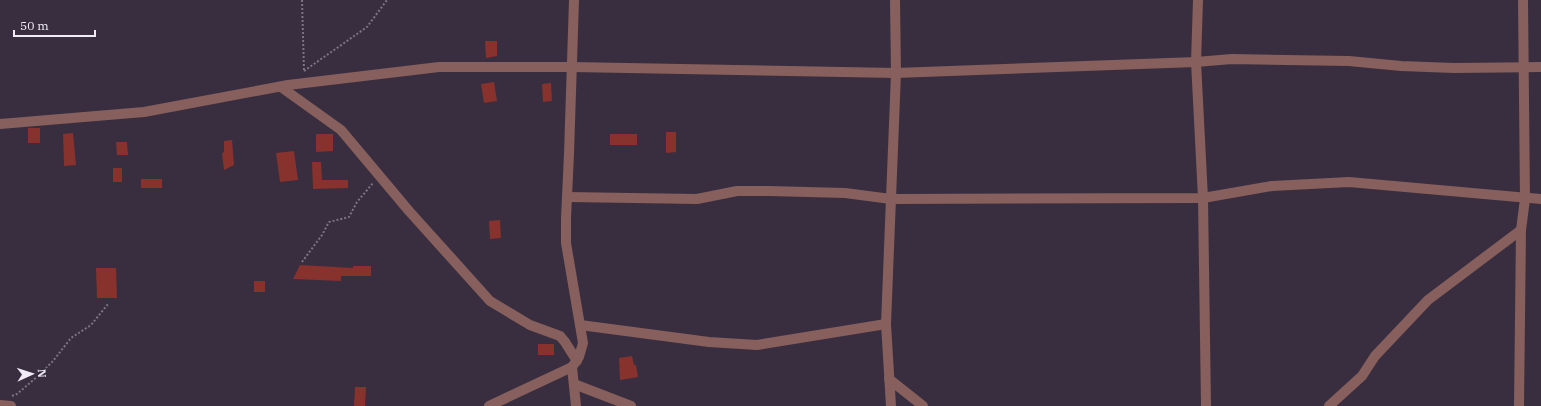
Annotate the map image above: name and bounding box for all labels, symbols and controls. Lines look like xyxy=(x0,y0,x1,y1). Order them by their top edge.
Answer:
scale bar xyxy=(14,12,95,38)
text: 50 m xyxy=(20,18,49,33)
north arrow xyxy=(12,354,52,394)
text: N xyxy=(35,369,49,378)

